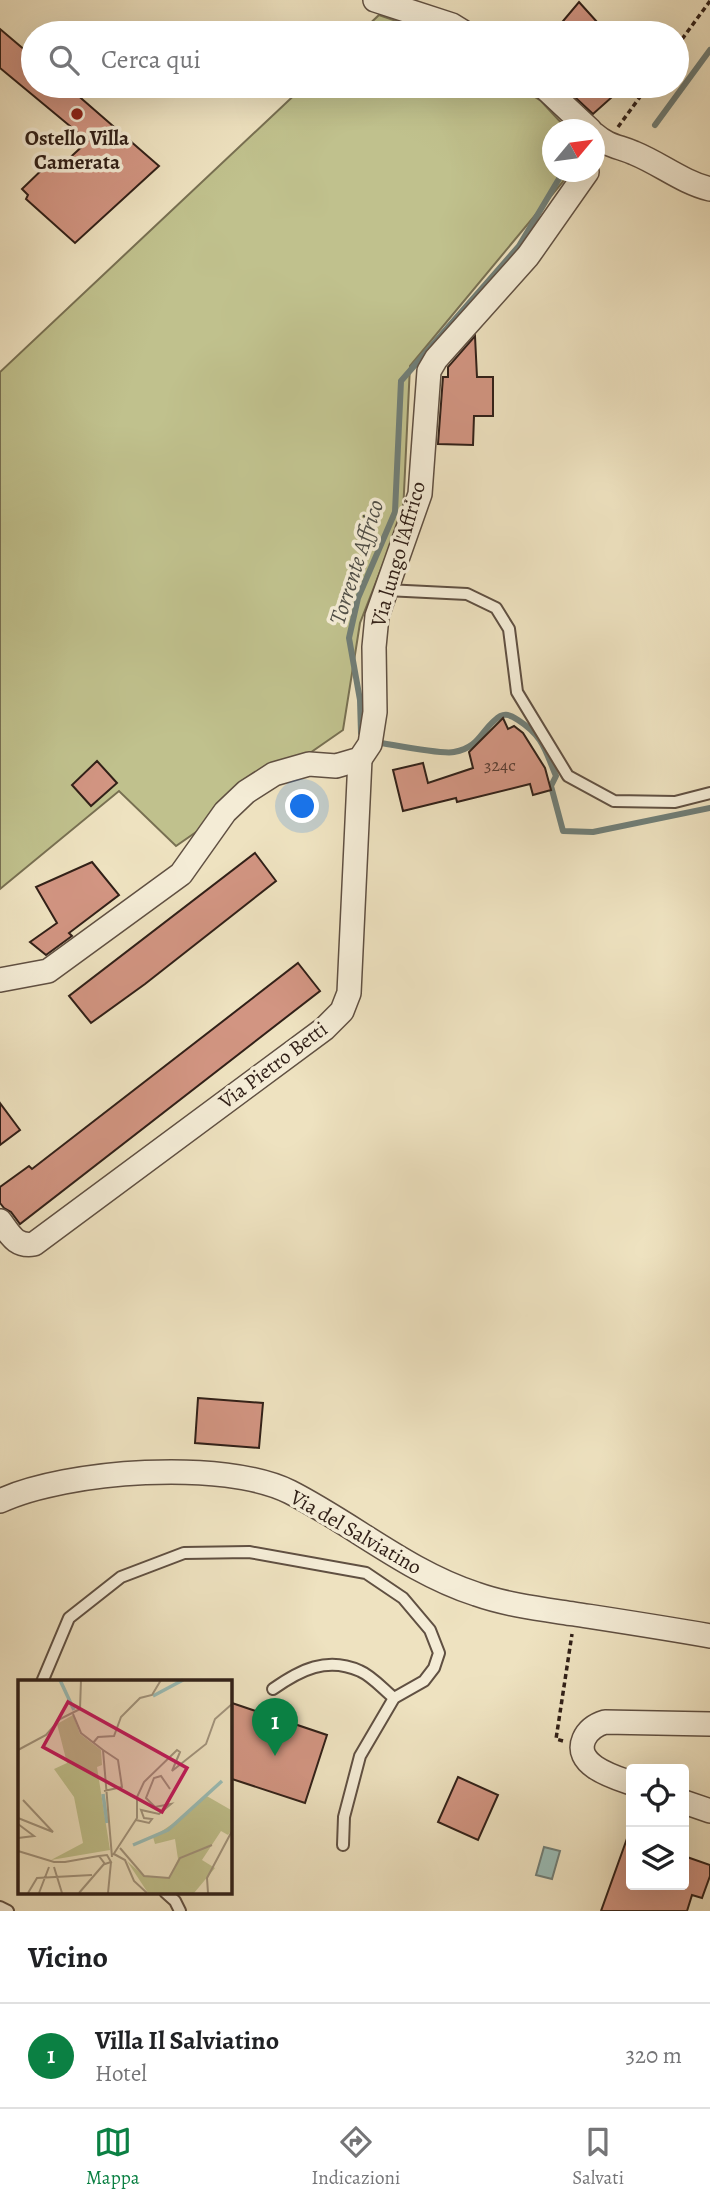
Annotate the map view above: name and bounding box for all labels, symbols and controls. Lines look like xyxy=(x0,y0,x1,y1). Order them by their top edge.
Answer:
search box xyxy=(21,21,689,98)
icon: search xyxy=(45,41,83,79)
text: Cerca qui xyxy=(101,42,201,77)
marker: Ostello Villa Camerata xyxy=(69,106,85,122)
north arrow xyxy=(542,119,605,182)
place label: Ostello Villa Camerata xyxy=(25,124,130,176)
street label: Via lungo l'Affrico xyxy=(364,478,432,631)
water label: Torrente Affrico xyxy=(322,496,391,628)
house number: 324c xyxy=(484,753,516,777)
your location xyxy=(285,789,319,823)
street label: Via Pietro Betti xyxy=(212,1015,333,1116)
street label: Via del Salviatino xyxy=(284,1483,427,1581)
inset map xyxy=(18,1680,231,1894)
pin: 1 xyxy=(252,1698,298,1756)
map controls xyxy=(626,1764,689,1890)
button: locate xyxy=(626,1764,689,1827)
button: layers xyxy=(626,1827,689,1890)
text: Vicino xyxy=(28,1937,108,1977)
text: Villa Il Salviatino xyxy=(95,2023,279,2058)
text: 1 xyxy=(47,2040,55,2071)
text: 320 m xyxy=(626,2040,682,2071)
text: Hotel xyxy=(95,2058,147,2089)
tab: Mappa xyxy=(86,2123,140,2191)
tab: Indicazioni xyxy=(312,2123,400,2191)
tab: Salvati xyxy=(572,2123,624,2191)

